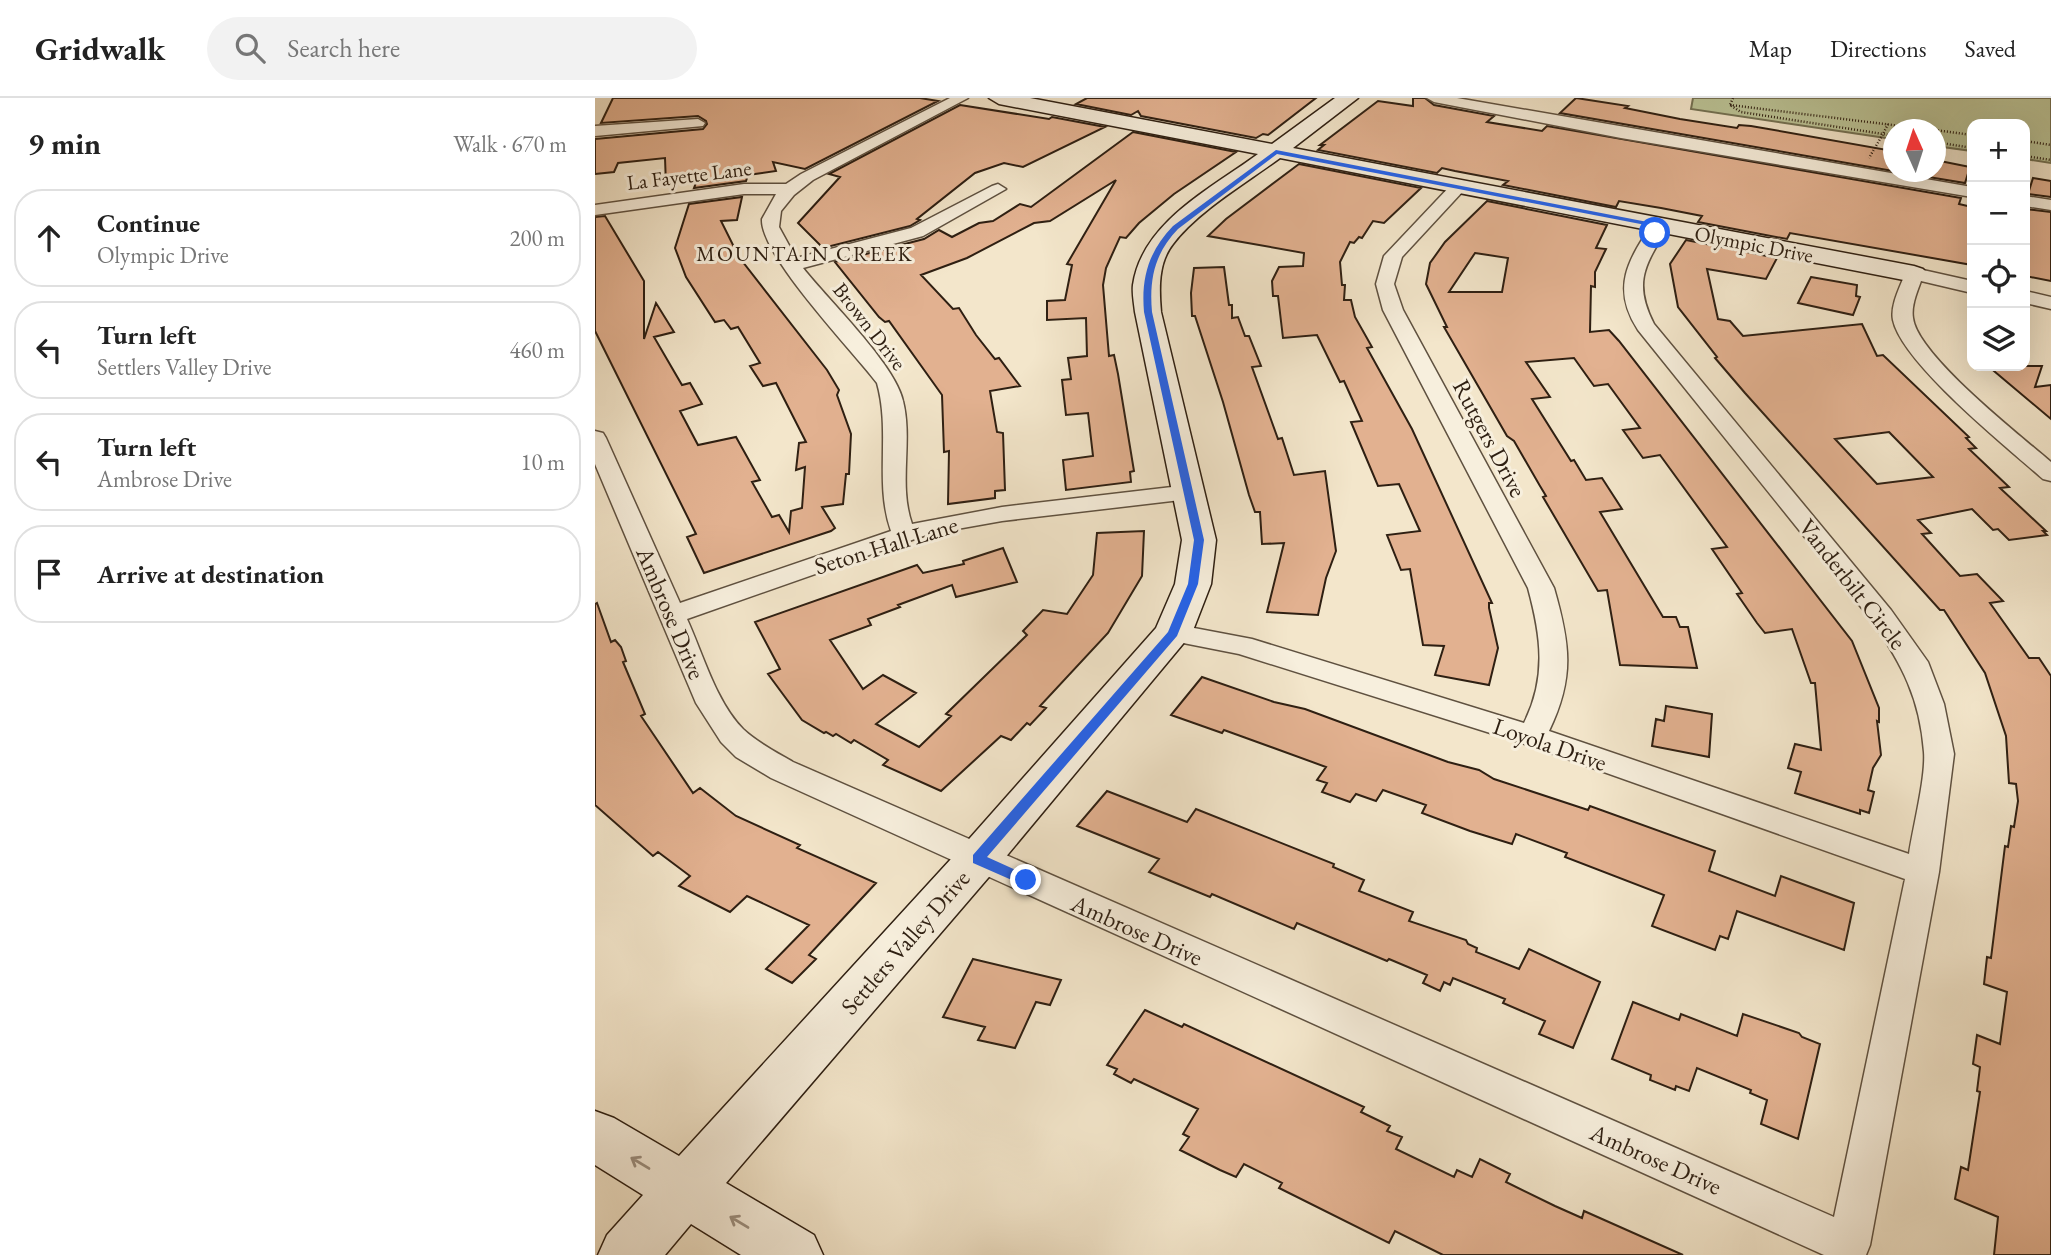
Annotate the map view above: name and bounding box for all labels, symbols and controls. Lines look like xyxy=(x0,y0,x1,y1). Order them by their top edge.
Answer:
search box xyxy=(207,17,697,80)
text: Gridwalk xyxy=(35,27,165,70)
icon: search xyxy=(231,29,269,67)
text: Search here xyxy=(287,31,400,65)
text: Map xyxy=(1749,33,1792,64)
text: Directions xyxy=(1830,33,1927,64)
text: Saved xyxy=(1965,33,2016,64)
north arrow xyxy=(1883,119,1946,182)
map controls xyxy=(1967,119,2030,371)
button: + xyxy=(1967,119,2030,182)
text: 9 min xyxy=(28,124,101,163)
text: Walk · 670 m xyxy=(453,129,567,159)
street label: La Fayette Lane xyxy=(625,154,753,196)
button: − xyxy=(1967,182,2030,245)
text: Continue xyxy=(97,206,200,240)
route start xyxy=(1639,217,1670,248)
icon: ahead xyxy=(30,219,68,257)
street label: Olympic Drive xyxy=(1692,219,1816,269)
text: 200 m xyxy=(509,223,565,253)
text: Olympic Drive xyxy=(97,240,229,270)
district label: MOUNTAIN CREEK xyxy=(696,240,914,267)
button: locate xyxy=(1967,245,2030,308)
street label: Brown Drive xyxy=(827,277,913,375)
button: layers xyxy=(1967,308,2030,371)
text: Turn left xyxy=(97,318,196,352)
icon: left xyxy=(30,331,68,369)
text: 460 m xyxy=(509,335,565,365)
text: Settlers Valley Drive xyxy=(97,352,271,382)
street label: Rutgers Drive xyxy=(1446,374,1534,502)
text: Turn left xyxy=(97,430,196,464)
icon: left xyxy=(30,443,68,481)
text: 10 m xyxy=(520,447,565,477)
text: Ambrose Drive xyxy=(97,464,232,494)
street label: Seton Hall Lane xyxy=(811,508,961,582)
street label: Vanderbilt Circle xyxy=(1792,512,1914,656)
street label: Ambrose Drive xyxy=(629,541,713,684)
icon: arrive xyxy=(30,555,68,593)
text: Arrive at destination xyxy=(97,557,324,591)
street label: Loyola Drive xyxy=(1489,710,1611,778)
street label: Settlers Valley Drive xyxy=(834,863,976,1021)
route end xyxy=(1010,864,1041,895)
street label: Ambrose Drive xyxy=(1066,887,1208,973)
street label: Ambrose Drive xyxy=(1585,1116,1727,1202)
one-way arrow xyxy=(630,1156,650,1170)
one-way arrow xyxy=(730,1215,750,1229)

